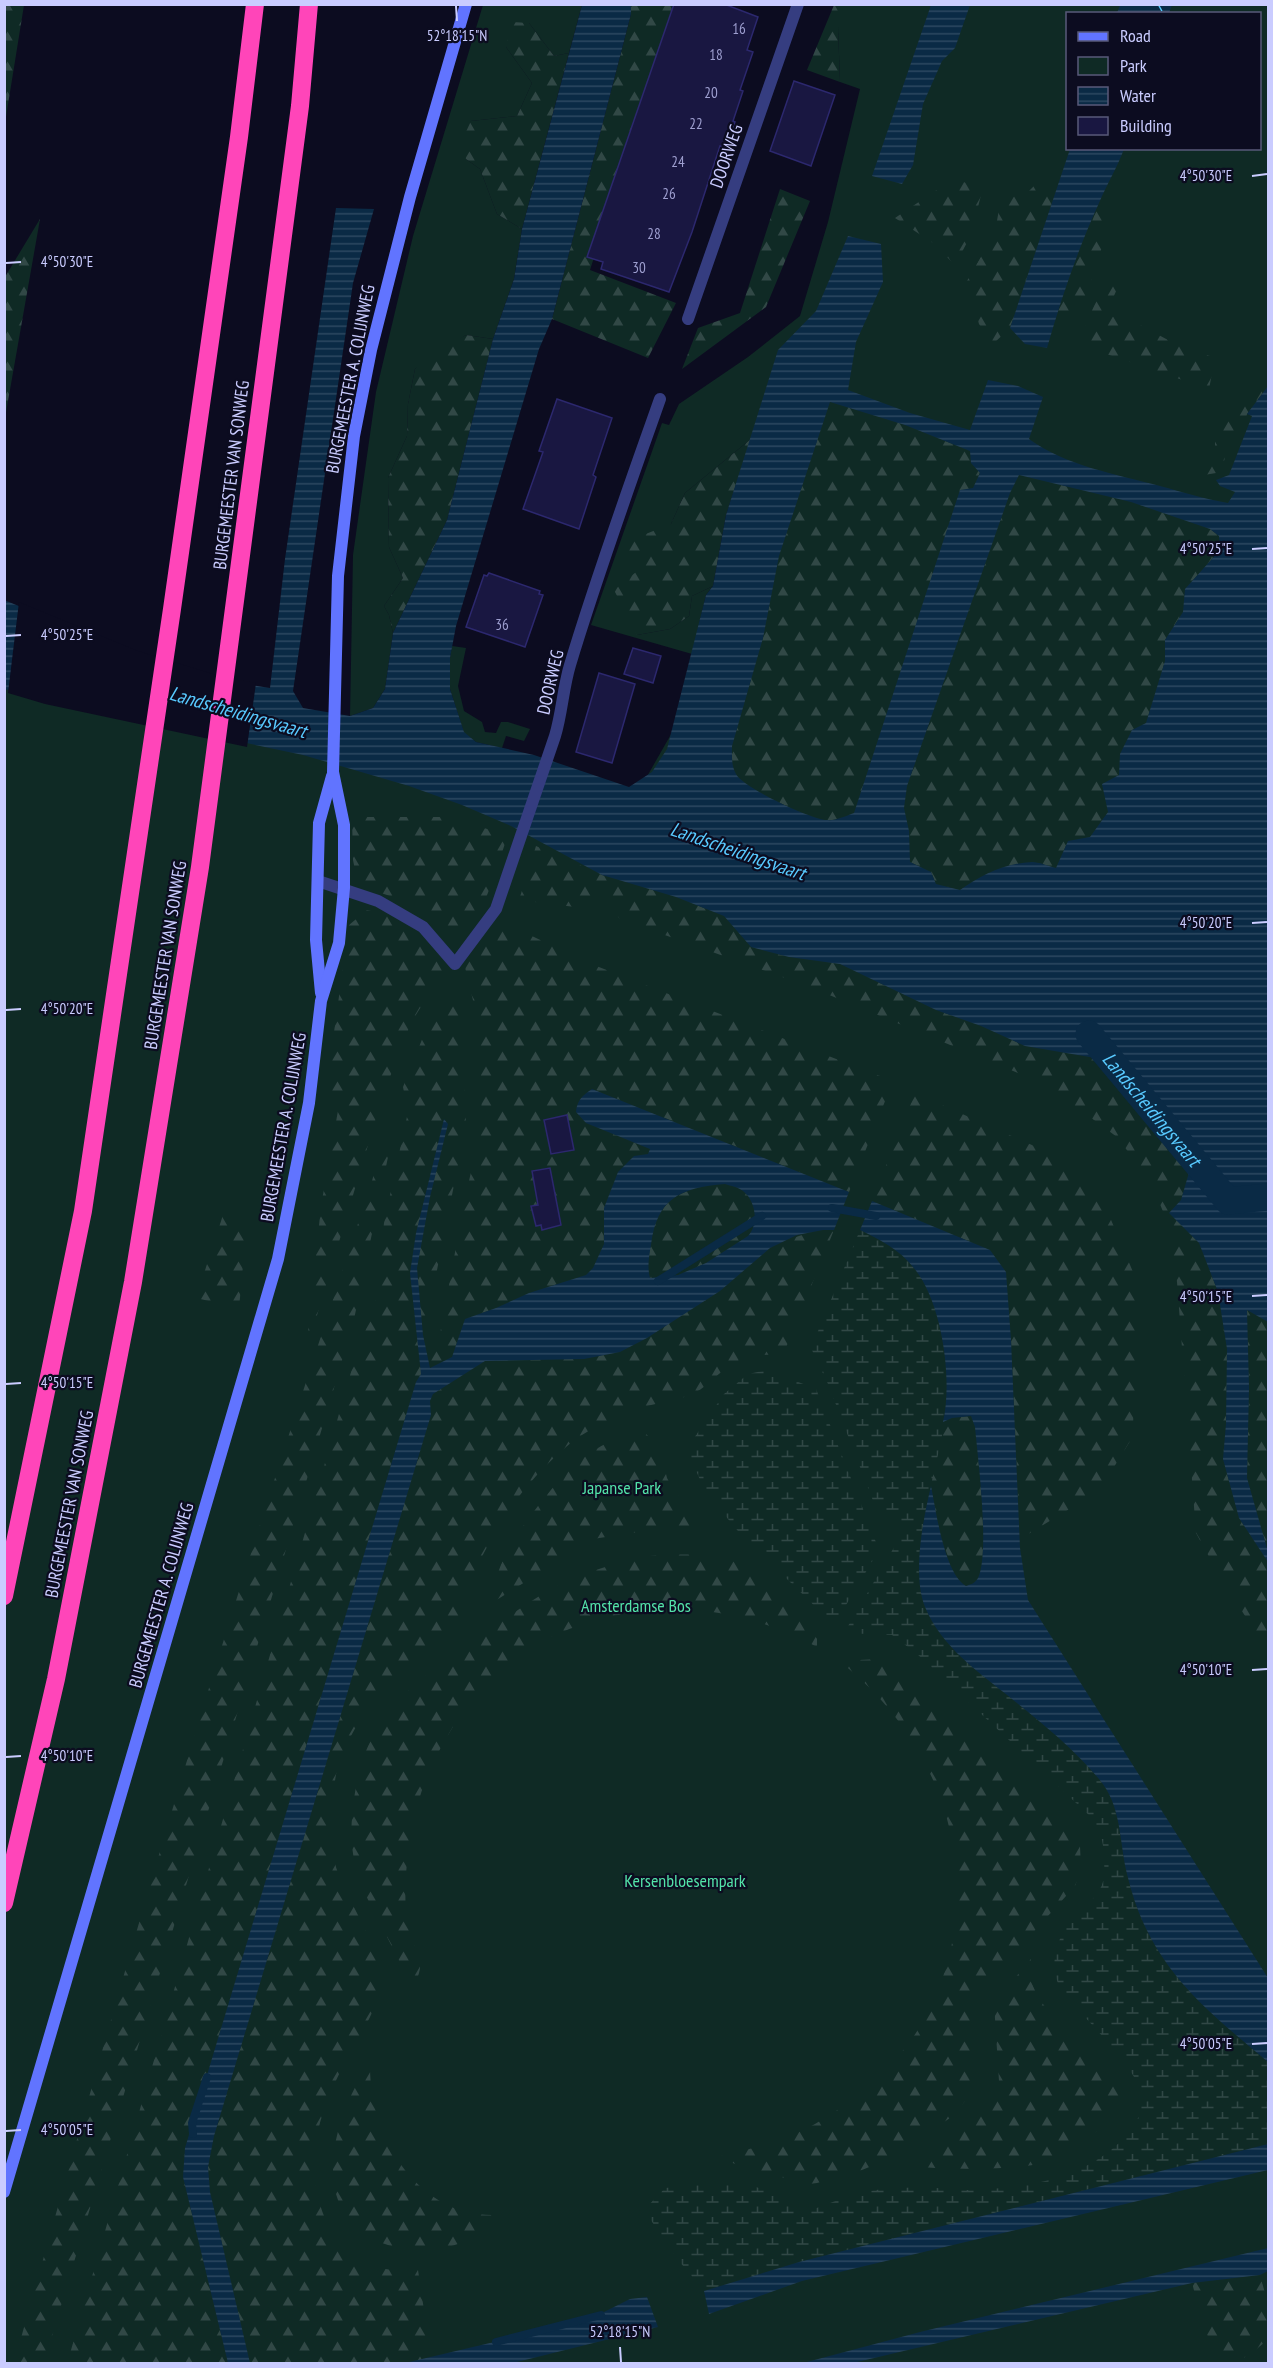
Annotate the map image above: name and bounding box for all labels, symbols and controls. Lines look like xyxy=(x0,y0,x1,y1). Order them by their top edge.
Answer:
legend xyxy=(1066,12,1261,150)
house number: 16 xyxy=(732,19,746,38)
text: Road xyxy=(1120,24,1151,47)
text: 52°18'15"N xyxy=(427,26,487,45)
house number: 18 xyxy=(709,45,723,64)
text: Park xyxy=(1120,54,1147,77)
house number: 20 xyxy=(704,83,718,102)
text: Water xyxy=(1120,84,1156,107)
house number: 22 xyxy=(689,114,703,133)
text: Building xyxy=(1120,114,1172,137)
street label: DOORWEG xyxy=(704,121,748,191)
house number: 24 xyxy=(671,152,685,171)
text: 4°50'30"E xyxy=(1180,166,1232,185)
house number: 26 xyxy=(662,184,676,203)
house number: 28 xyxy=(647,224,661,243)
text: 4°50'30"E xyxy=(41,252,93,271)
house number: 30 xyxy=(632,258,646,277)
street label: BURGEMEESTER A. COLIJNWEG xyxy=(320,283,380,475)
street label: BURGEMEESTER VAN SONWEG xyxy=(208,379,254,571)
text: 4°50'25"E xyxy=(1180,539,1232,558)
house number: 36 xyxy=(495,615,509,634)
text: 4°50'25"E xyxy=(41,625,93,644)
street label: DOORWEG xyxy=(531,647,569,717)
water label: Landscheidingsvaart xyxy=(167,680,312,745)
water label: Landscheidingsvaart xyxy=(667,816,811,887)
street label: BURGEMEESTER VAN SONWEG xyxy=(139,859,191,1051)
text: 4°50'20"E xyxy=(1180,913,1232,932)
text: 4°50'20"E xyxy=(41,999,93,1018)
street label: BURGEMEESTER A. COLIJNWEG xyxy=(255,1030,311,1223)
water label: Landscheidingsvaart xyxy=(1097,1047,1208,1174)
text: 4°50'15"E xyxy=(1180,1287,1232,1306)
text: 4°50'15"E xyxy=(41,1373,93,1392)
street label: BURGEMEESTER VAN SONWEG xyxy=(40,1408,98,1600)
park label: Japanse Park xyxy=(582,1476,661,1499)
street label: BURGEMEESTER A. COLIJNWEG xyxy=(124,1500,199,1690)
park label: Amsterdamse Bos xyxy=(581,1594,691,1617)
text: 4°50'10"E xyxy=(1180,1660,1232,1679)
text: 4°50'10"E xyxy=(41,1746,93,1765)
park label: Kersenbloesempark xyxy=(624,1869,746,1892)
text: 4°50'05"E xyxy=(1180,2034,1232,2053)
text: 4°50'05"E xyxy=(41,2120,93,2139)
text: 52°18'15"N xyxy=(590,2322,650,2341)

